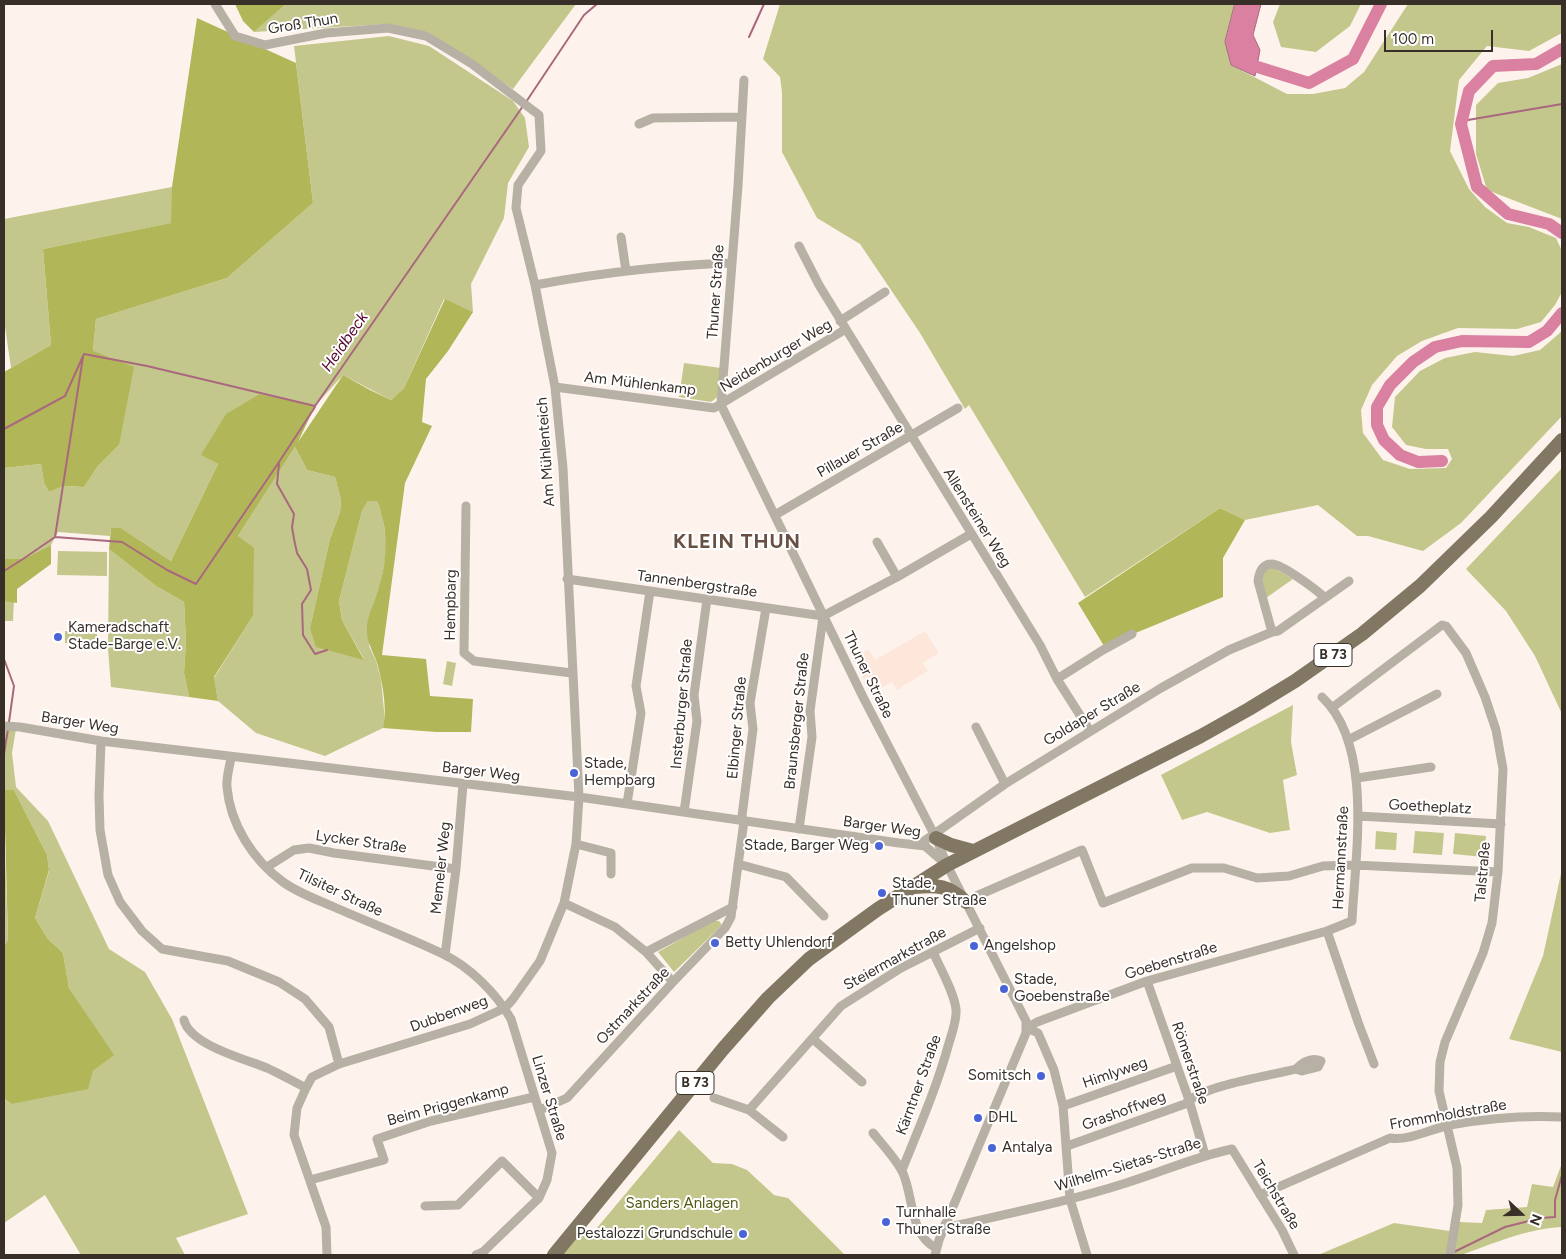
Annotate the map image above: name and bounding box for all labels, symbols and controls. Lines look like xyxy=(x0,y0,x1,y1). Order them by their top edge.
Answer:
street label: Groß Thun xyxy=(267,10,339,38)
scale bar xyxy=(1386,20,1495,52)
text: 100 m xyxy=(1392,30,1434,48)
street label: Thuner Straße xyxy=(704,244,728,340)
water label: Heidbeck xyxy=(317,308,373,376)
street label: Neidenburger Weg xyxy=(717,315,835,397)
street label: Am Mühlenkamp xyxy=(583,368,697,400)
street label: Am Mühlenteich xyxy=(533,397,559,507)
street label: Pillauer Straße xyxy=(814,418,906,482)
street label: Allensteiner Weg xyxy=(939,465,1015,571)
district label: KLEIN THUN xyxy=(672,530,802,554)
street label: Tannenbergstraße xyxy=(636,567,758,601)
street label: Hempbarg xyxy=(441,569,461,641)
place label: Kameradschaft Stade-Barge e.V. xyxy=(68,619,181,654)
street label: Thuner Straße xyxy=(839,629,897,721)
marker: Kameradschaft Stade-Barge e.V. xyxy=(52,631,64,643)
street label: Insterburger Straße xyxy=(667,638,697,770)
road number: B 73 xyxy=(1314,644,1352,666)
street label: Braunsberger Straße xyxy=(781,652,813,790)
street label: Elbinger Straße xyxy=(724,676,750,780)
street label: Goldaper Straße xyxy=(1040,678,1144,750)
street label: Barger Weg xyxy=(40,708,120,738)
place label: Stade, Hempbarg xyxy=(584,755,655,790)
street label: Barger Weg xyxy=(441,758,521,786)
marker: Stade, Hempbarg xyxy=(568,767,580,779)
street label: Goetheplatz xyxy=(1388,796,1472,818)
street label: Hermannstraße xyxy=(1329,806,1353,910)
street label: Barger Weg xyxy=(842,813,922,841)
street label: Memeler Weg xyxy=(427,821,455,915)
street label: Lycker Straße xyxy=(314,827,408,857)
place label: Stade, Barger Weg xyxy=(744,837,869,855)
marker: Stade, Barger Weg xyxy=(873,840,885,852)
street label: Talstraße xyxy=(1471,841,1495,903)
street label: Tilsiter Straße xyxy=(294,865,386,921)
place label: Stade, Thuner Straße xyxy=(892,875,987,910)
marker: Stade, Thuner Straße xyxy=(876,887,888,899)
street label: Steiermarkstraße xyxy=(841,923,949,995)
place label: Betty Uhlendorf xyxy=(725,934,832,952)
marker: Betty Uhlendorf xyxy=(709,937,721,949)
place label: Angelshop xyxy=(984,937,1056,955)
street label: Goebenstraße xyxy=(1123,938,1219,984)
marker: Angelshop xyxy=(968,940,980,952)
street label: Ostmarkstraße xyxy=(593,964,673,1048)
place label: Stade, Goebenstraße xyxy=(1014,971,1110,1006)
marker: Stade, Goebenstraße xyxy=(998,983,1010,995)
street label: Dubbenweg xyxy=(408,992,490,1036)
street label: Römerstraße xyxy=(1167,1019,1213,1107)
street label: Kärntner Straße xyxy=(893,1032,945,1138)
street label: Linzer Straße xyxy=(527,1053,571,1143)
street label: Himlyweg xyxy=(1080,1054,1150,1092)
place label: Somitsch xyxy=(968,1067,1031,1085)
marker: Somitsch xyxy=(1035,1070,1047,1082)
road number: B 73 xyxy=(676,1072,714,1094)
street label: Beim Priggenkamp xyxy=(385,1080,511,1130)
street label: Grashoffweg xyxy=(1080,1088,1168,1134)
street label: Frommholdstraße xyxy=(1388,1096,1508,1134)
place label: DHL xyxy=(988,1109,1017,1127)
marker: DHL xyxy=(972,1112,984,1124)
street label: Wilhelm-Sietas-Straße xyxy=(1053,1134,1203,1196)
place label: Antalya xyxy=(1002,1139,1052,1157)
marker: Antalya xyxy=(986,1142,998,1154)
street label: Teichstraße xyxy=(1248,1157,1304,1233)
north arrow xyxy=(1496,1189,1546,1239)
park label: Sanders Anlagen xyxy=(626,1195,738,1213)
place label: Turnhalle Thuner Straße xyxy=(896,1204,991,1239)
text: N xyxy=(1526,1211,1545,1228)
marker: Turnhalle Thuner Straße xyxy=(880,1216,892,1228)
place label: Pestalozzi Grundschule xyxy=(577,1225,733,1243)
marker: Pestalozzi Grundschule xyxy=(737,1228,749,1240)

